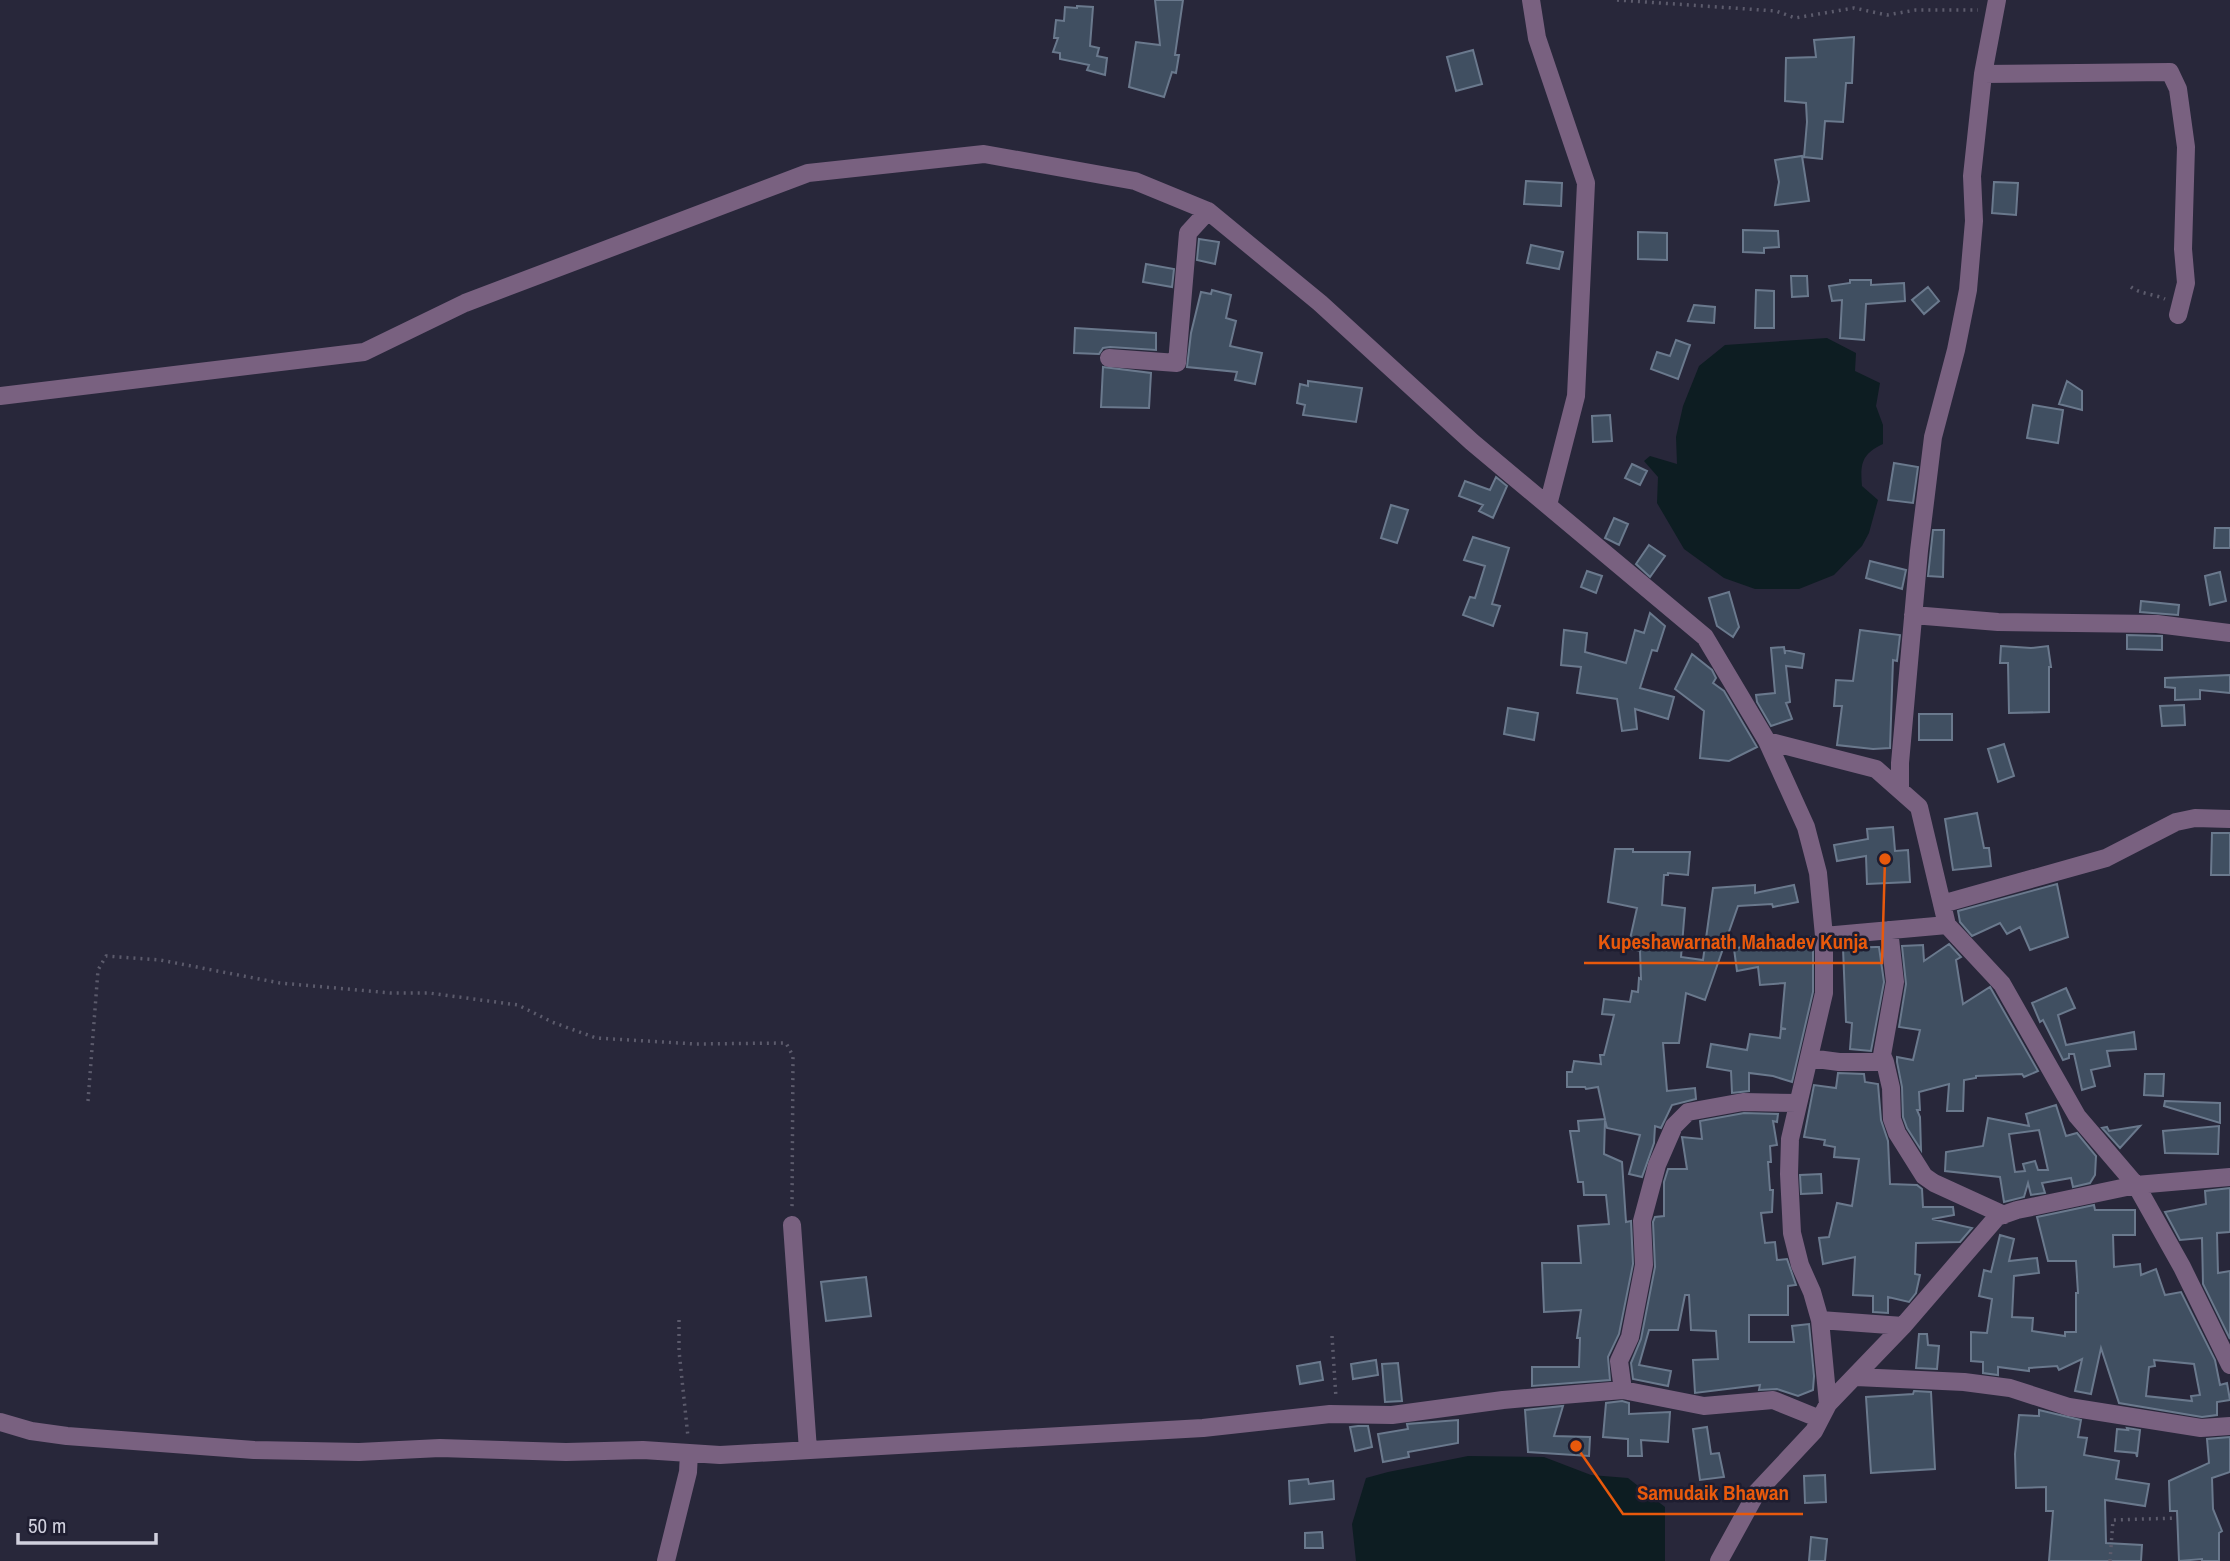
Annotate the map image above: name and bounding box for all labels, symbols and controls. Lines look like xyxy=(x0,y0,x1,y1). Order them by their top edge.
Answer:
callout: Kupeshawarnath Mahadev Kunja xyxy=(1584,921,1882,963)
text: Kupeshawarnath Mahadev Kunja xyxy=(1598,927,1868,956)
callout: Samudaik Bhawan xyxy=(1623,1472,1803,1514)
text: Samudaik Bhawan xyxy=(1637,1478,1789,1507)
scale bar xyxy=(18,1502,156,1546)
text: 50 m xyxy=(28,1511,66,1540)

